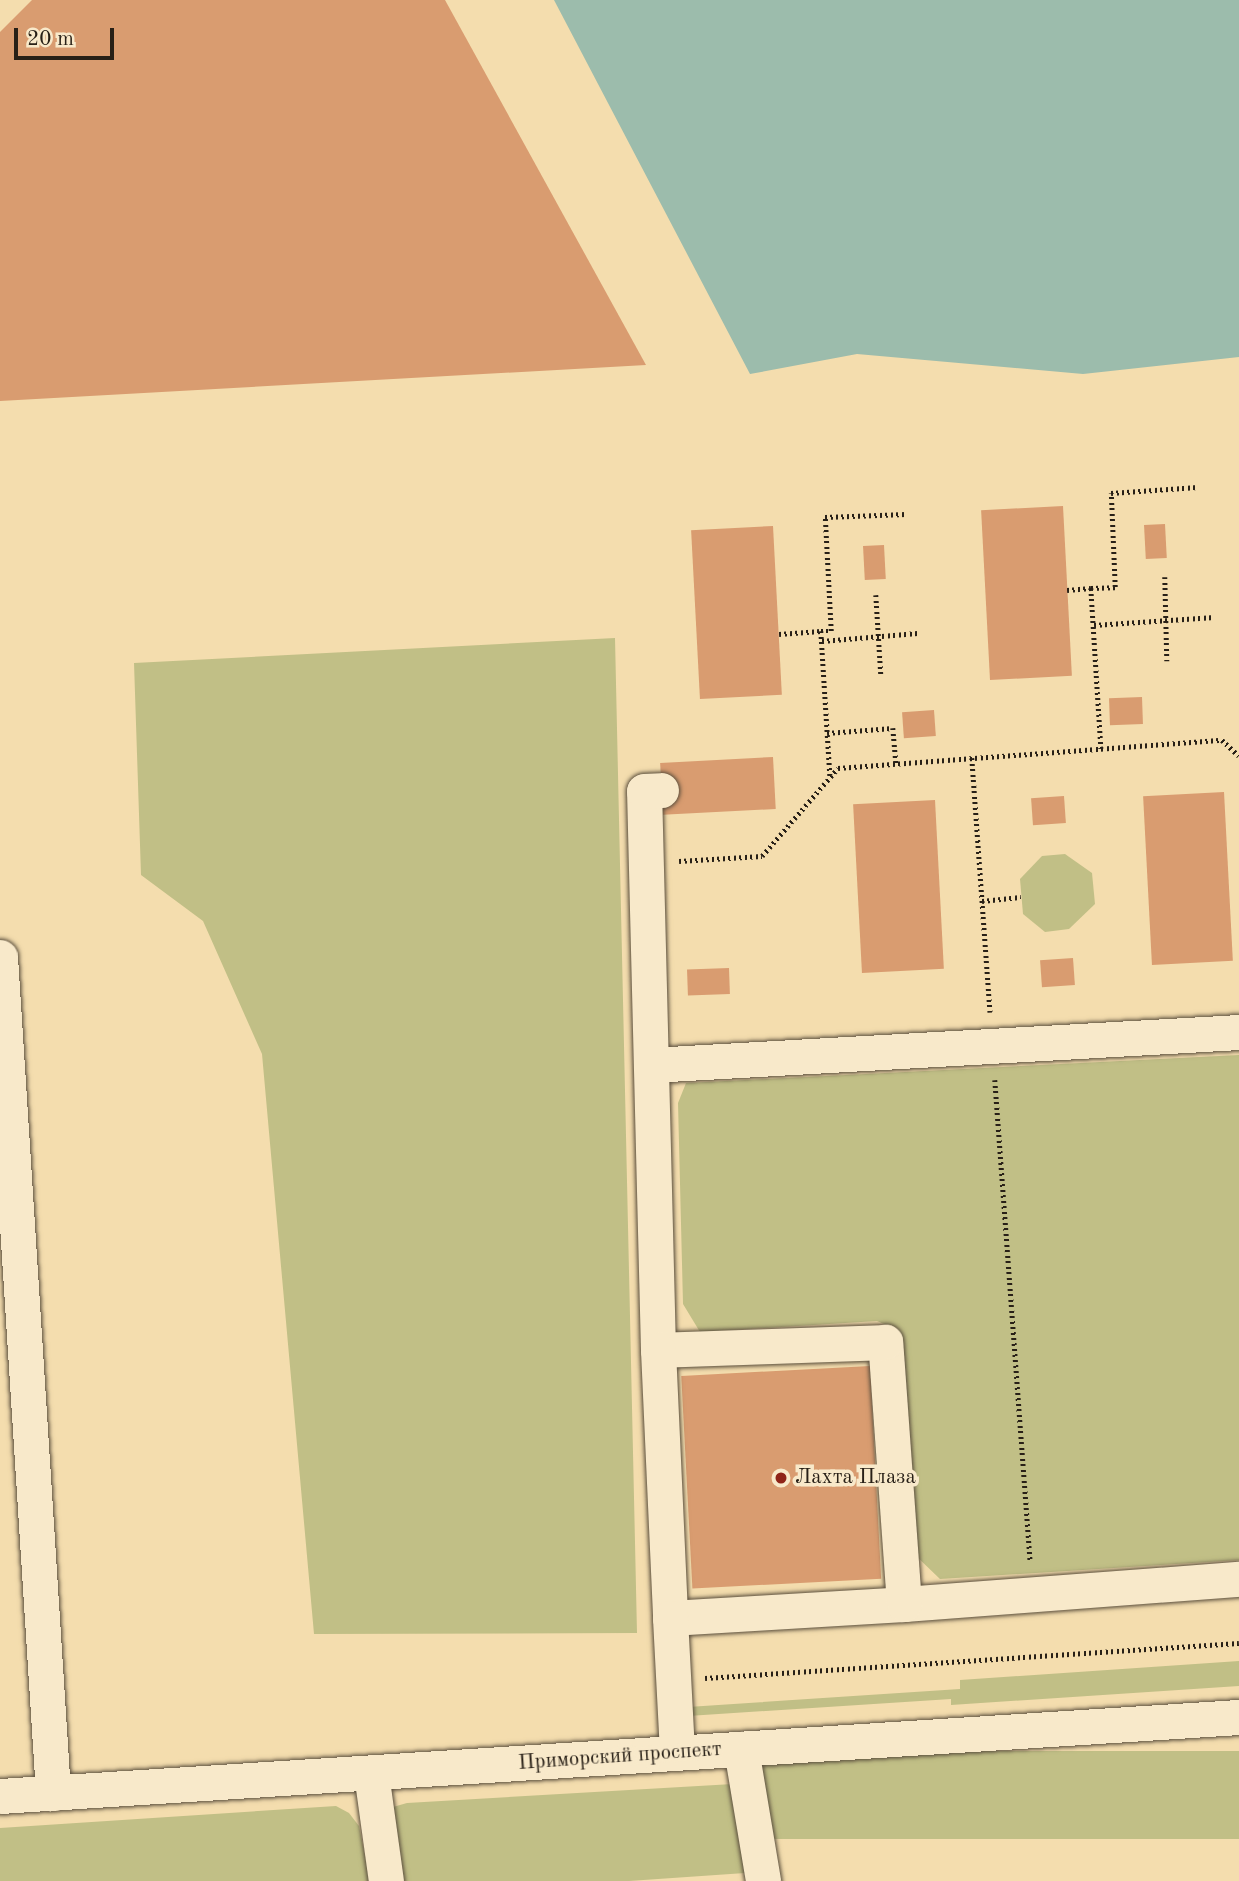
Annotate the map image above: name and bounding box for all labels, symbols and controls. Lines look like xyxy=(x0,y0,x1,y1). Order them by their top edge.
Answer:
scale bar xyxy=(18,14,117,58)
text: 20 m xyxy=(27,29,74,50)
place label: Лахта Плаза xyxy=(795,1465,916,1491)
marker: Лахта Плаза xyxy=(773,1470,789,1486)
street label: Приморский проспект xyxy=(517,1737,723,1777)

